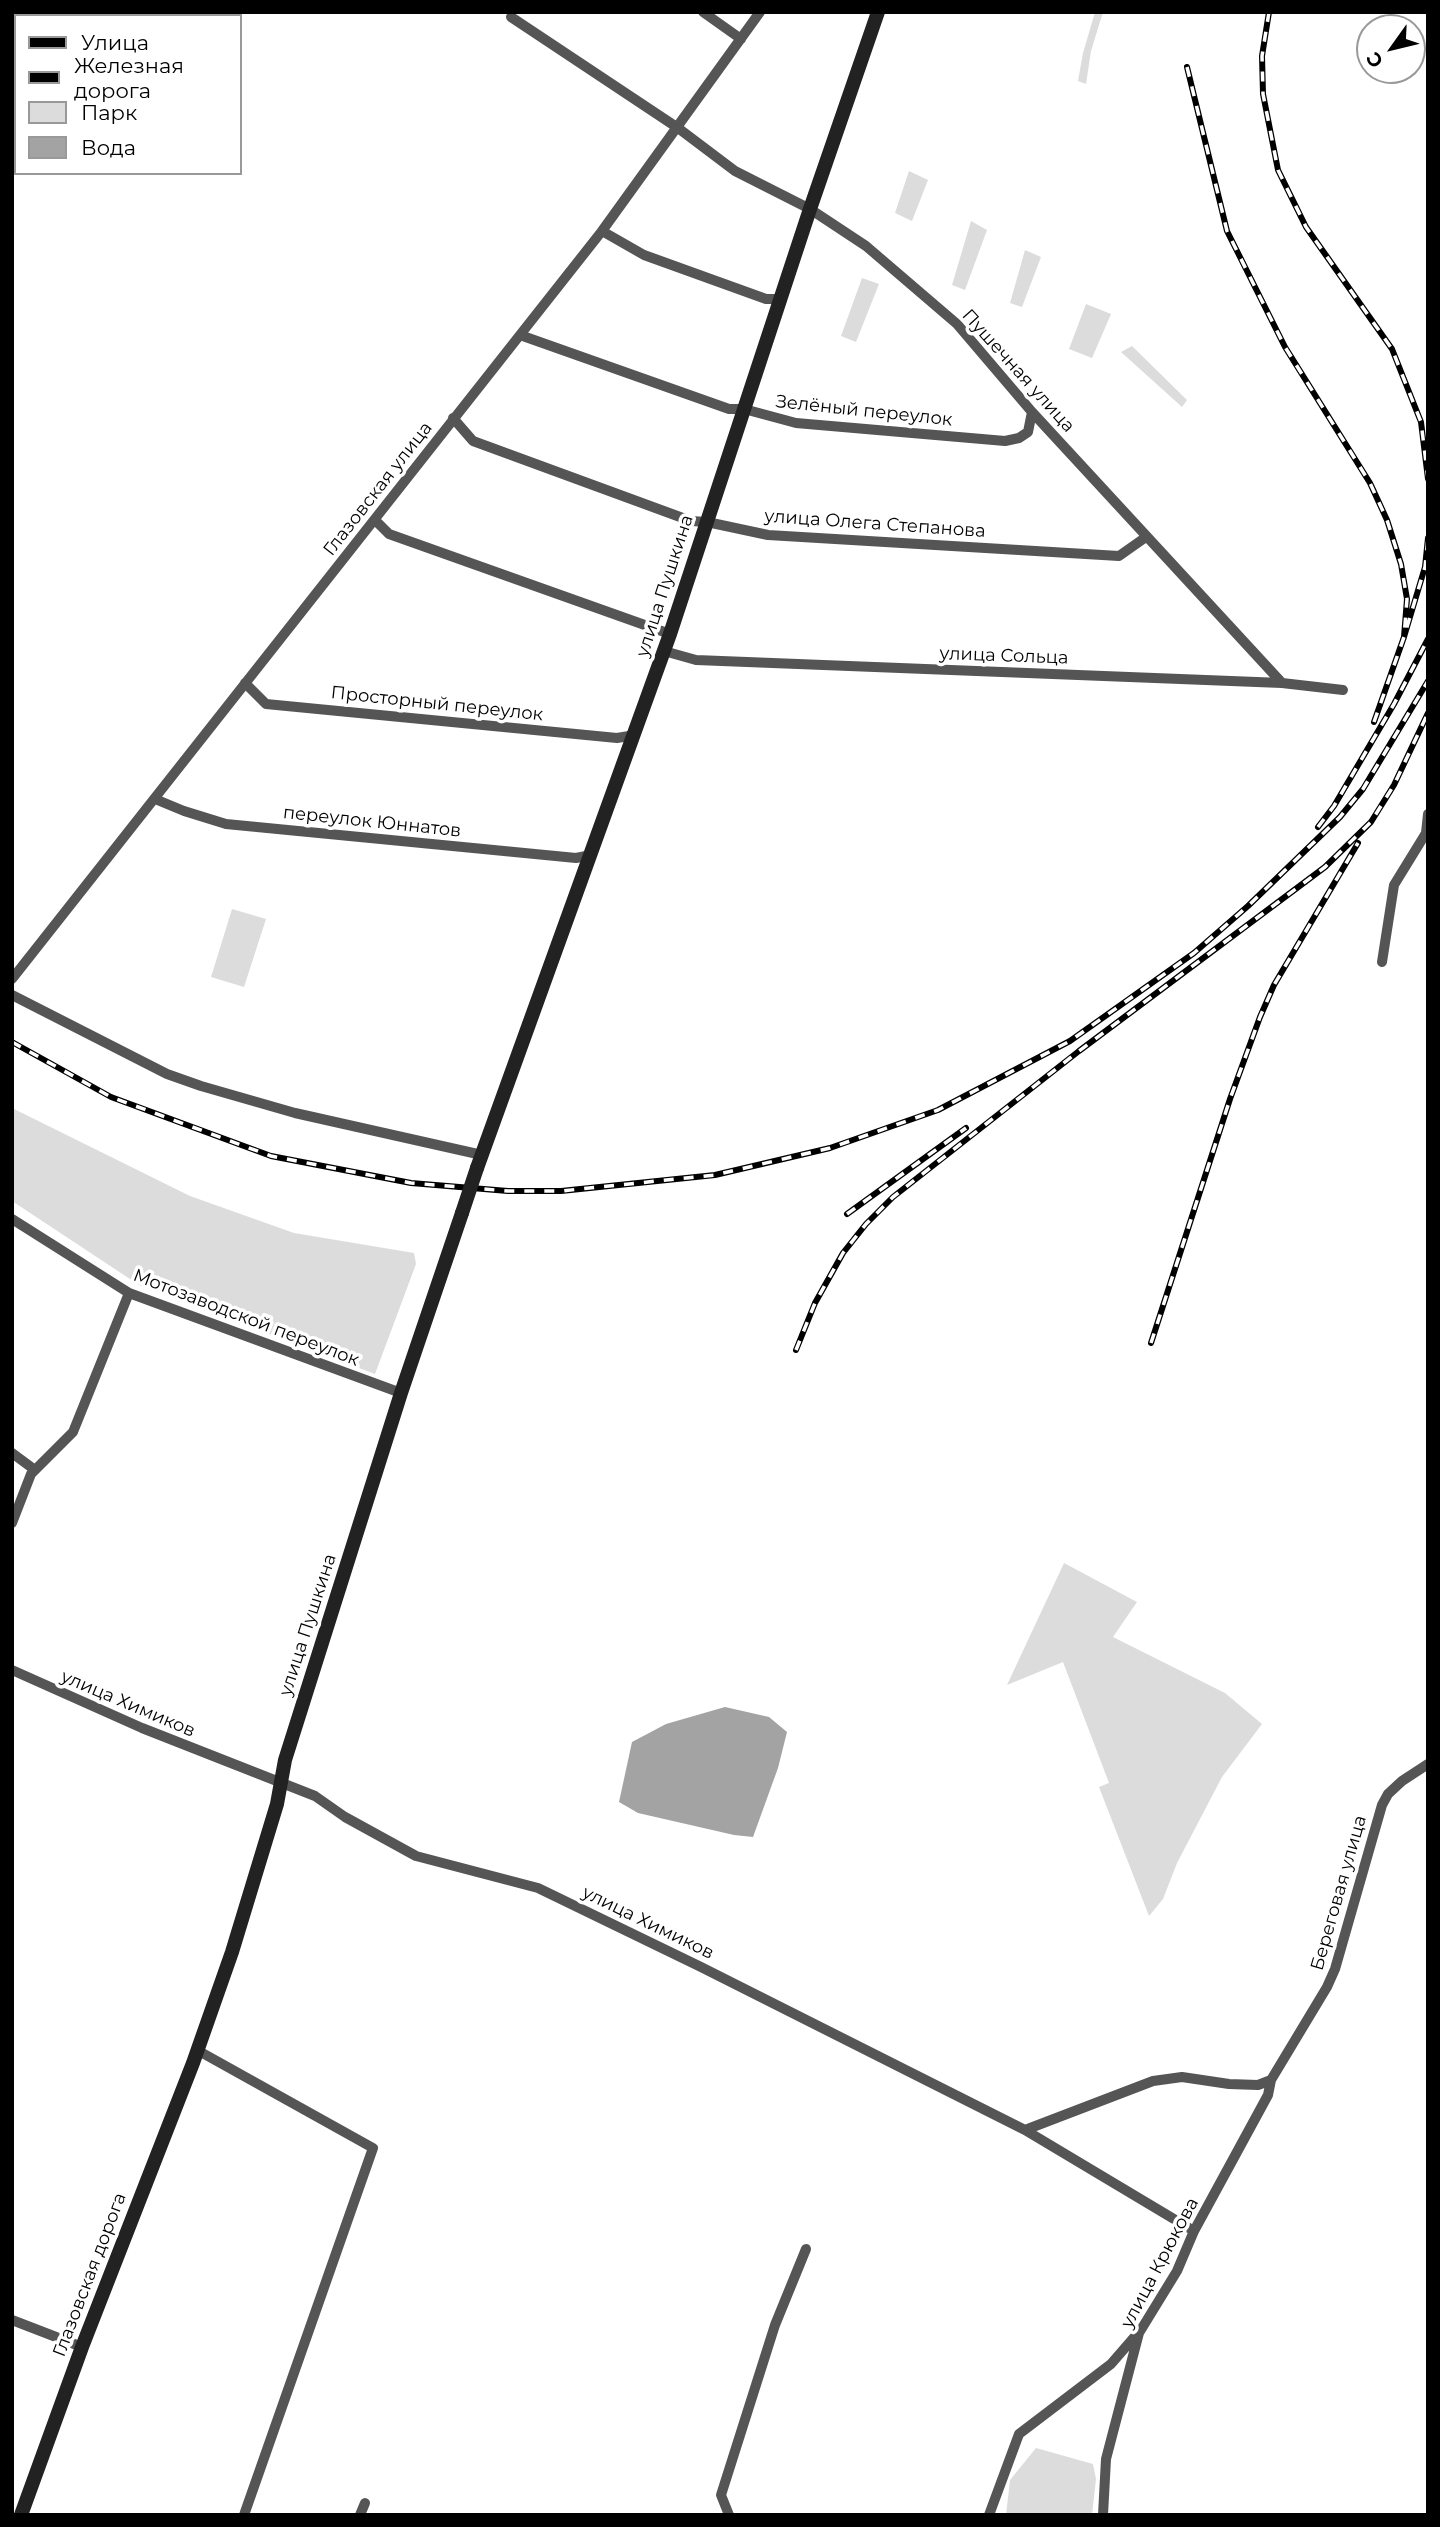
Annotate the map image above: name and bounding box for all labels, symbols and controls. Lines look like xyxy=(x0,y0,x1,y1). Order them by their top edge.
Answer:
legend xyxy=(14,14,242,175)
north arrow xyxy=(1356,14,1426,84)
text: Улица xyxy=(81,30,149,55)
text: С xyxy=(1361,48,1388,72)
text: Железная дорога xyxy=(74,53,184,103)
text: Парк xyxy=(81,100,137,125)
text: Вода xyxy=(81,135,136,160)
street label: Пушечная улица xyxy=(957,305,1079,437)
street label: Зелёный переулок xyxy=(775,391,953,431)
street label: Глазовская улица xyxy=(319,418,437,560)
street label: улица Олега Степанова xyxy=(764,505,986,543)
street label: улица Пушкина xyxy=(632,512,698,660)
street label: улица Сольца xyxy=(939,643,1069,669)
street label: Просторный переулок xyxy=(330,682,544,726)
street label: переулок Юннатов xyxy=(282,802,462,842)
street label: Мотозаводской переулок xyxy=(130,1265,362,1371)
street label: улица Пушкина xyxy=(275,1551,341,1699)
street label: улица Химиков xyxy=(58,1666,198,1742)
street label: Береговая улица xyxy=(1307,1813,1371,1973)
street label: улица Химиков xyxy=(579,1882,717,1964)
street label: Глазовская дорога xyxy=(49,2190,131,2360)
street label: улица Крюкова xyxy=(1117,2194,1203,2332)

